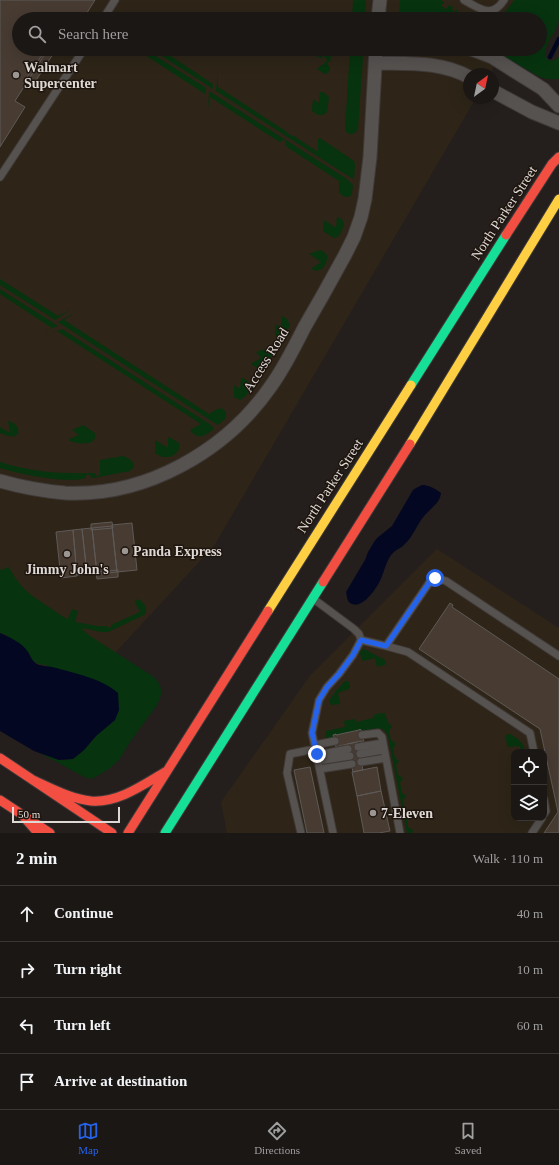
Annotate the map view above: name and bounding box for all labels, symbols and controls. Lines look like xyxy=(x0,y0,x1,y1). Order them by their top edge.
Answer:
search box xyxy=(12,12,547,56)
icon: search xyxy=(26,23,48,45)
text: Search here xyxy=(58,26,128,42)
place label: Walmart Supercenter xyxy=(24,60,97,91)
north arrow xyxy=(463,68,499,104)
marker: Walmart Supercenter xyxy=(11,70,21,80)
street label: North Parker Street xyxy=(468,163,540,263)
street label: Access Road xyxy=(240,325,292,395)
street label: North Parker Street xyxy=(294,436,366,536)
place label: Panda Express xyxy=(133,544,222,559)
marker: Panda Express xyxy=(120,546,130,556)
marker: Jimmy John's xyxy=(62,549,72,559)
place label: Jimmy John's xyxy=(25,562,109,577)
route start xyxy=(426,569,444,587)
route end xyxy=(308,745,326,763)
map controls xyxy=(511,749,547,821)
button: locate xyxy=(511,749,547,785)
button: layers xyxy=(511,785,547,821)
scale bar xyxy=(12,805,120,824)
place label: 7-Eleven xyxy=(381,806,433,821)
text: 50 m xyxy=(18,808,40,820)
marker: 7-Eleven xyxy=(368,808,378,818)
text: 2 min xyxy=(16,849,57,868)
text: Walk · 110 m xyxy=(473,851,543,866)
icon: ahead xyxy=(16,903,38,925)
text: Continue xyxy=(54,905,113,921)
text: 40 m xyxy=(517,906,543,921)
icon: right xyxy=(16,959,38,981)
text: Turn right xyxy=(54,961,121,977)
text: 10 m xyxy=(517,962,543,977)
icon: left xyxy=(16,1015,38,1037)
text: Turn left xyxy=(54,1017,111,1033)
text: 60 m xyxy=(517,1018,543,1033)
icon: arrive xyxy=(16,1071,38,1093)
text: Arrive at destination xyxy=(54,1073,187,1089)
tab: Map xyxy=(77,1120,99,1156)
tab: Directions xyxy=(254,1120,300,1156)
tab: Saved xyxy=(455,1120,482,1156)

